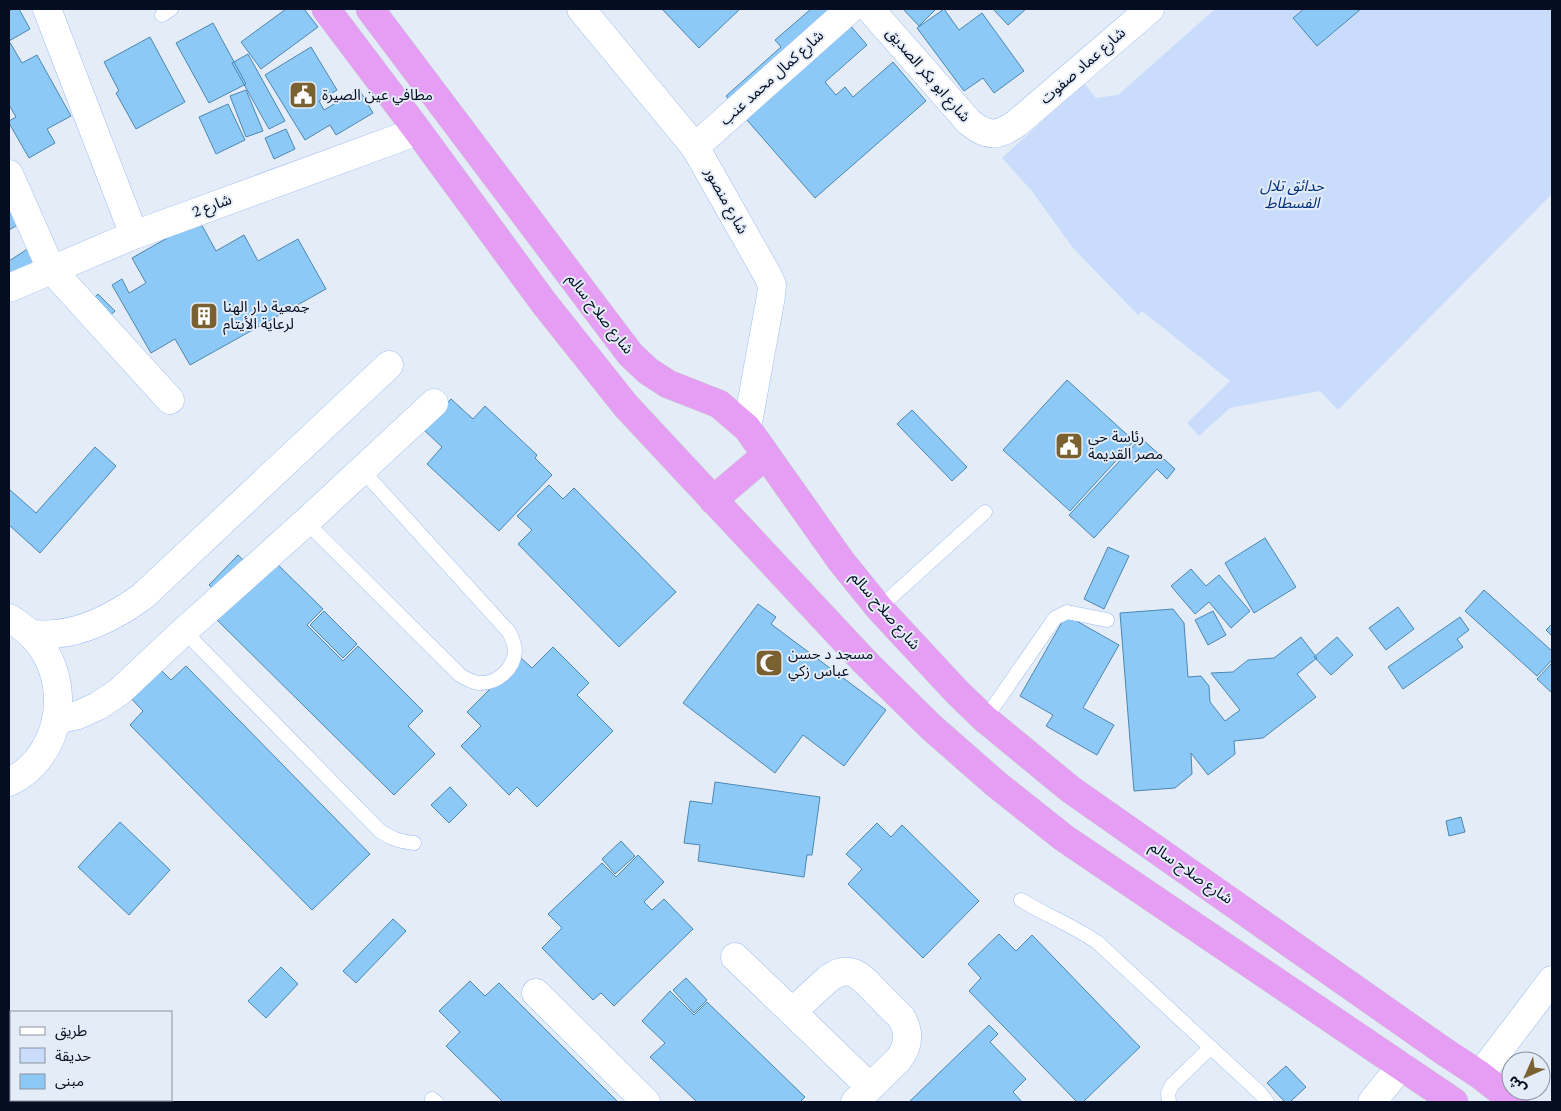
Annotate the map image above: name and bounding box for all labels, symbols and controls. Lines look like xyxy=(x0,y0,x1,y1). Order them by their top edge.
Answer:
street label: شارع عماد صفوت xyxy=(1035,22,1131,110)
street label: شارع ابو بكر الصديق xyxy=(880,23,976,128)
street label: شارع كمال محمد عنب xyxy=(715,25,829,131)
public building icon: مطافي عين الصيرة xyxy=(288,80,318,110)
place label: مطافي عين الصيرة xyxy=(322,84,433,107)
street label: شارع منصور xyxy=(698,163,754,239)
park label: حدائق تلال الفسطاط xyxy=(1260,175,1324,215)
street label: شارع 2 xyxy=(189,188,235,224)
street label: شارع صلاح سالم xyxy=(561,269,639,360)
place label: جمعية دار الهنا لرعاية الأيتام xyxy=(223,296,310,336)
building icon: جمعية دار الهنا لرعاية الأيتام xyxy=(189,301,219,331)
place label: رئاسة حى مصر القديمة xyxy=(1088,426,1163,466)
public building icon: رئاسة حى مصر القديمة xyxy=(1054,431,1084,461)
street label: شارع صلاح سالم xyxy=(844,567,926,655)
place label: مسجد د حسن عباس زكي xyxy=(788,643,873,683)
mosque icon: مسجد د حسن عباس زكي xyxy=(754,648,784,678)
street label: شارع صلاح سالم xyxy=(1145,836,1238,910)
legend xyxy=(10,1011,172,1101)
text: طريق xyxy=(55,1020,87,1043)
text: حديقة xyxy=(55,1045,91,1068)
north arrow xyxy=(1501,1051,1551,1101)
text: مبنى xyxy=(55,1070,84,1093)
text: ش xyxy=(1503,1071,1531,1099)

